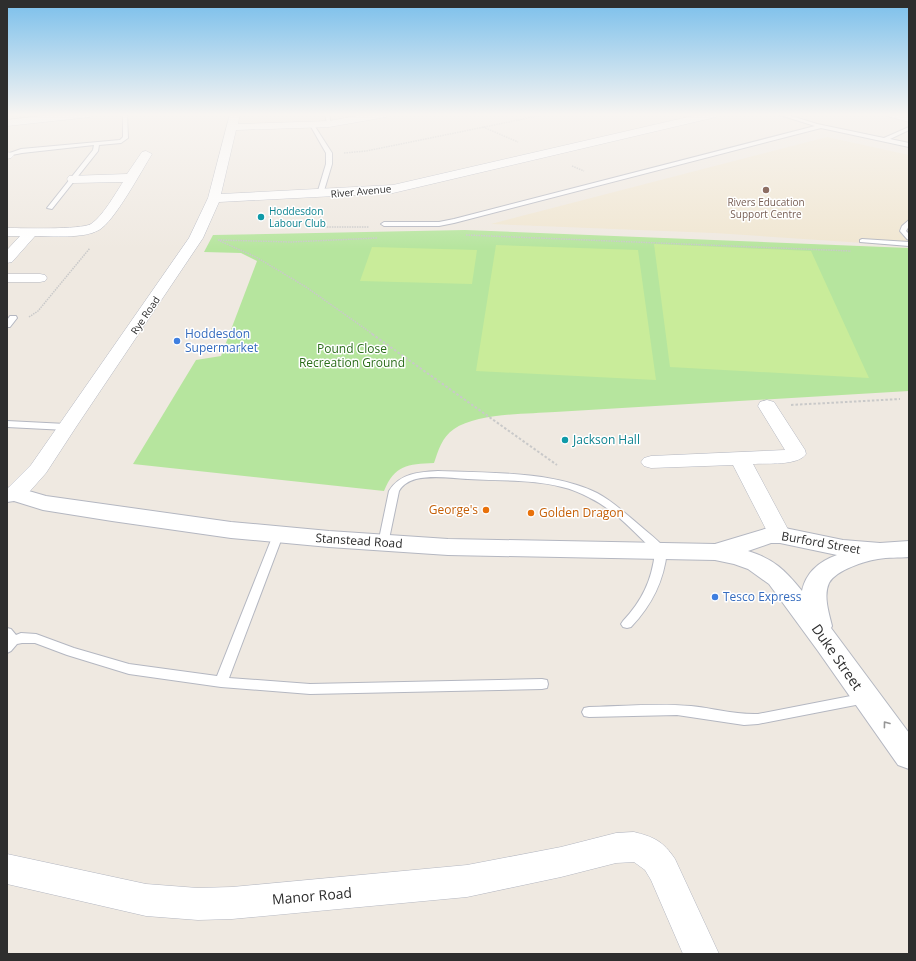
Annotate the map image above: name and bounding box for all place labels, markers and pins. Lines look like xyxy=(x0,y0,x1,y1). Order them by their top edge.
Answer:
marker: Rivers Education Support Centre xyxy=(761,185,771,195)
place label: Rivers Education Support Centre xyxy=(727,195,805,221)
place label: Hoddesdon Labour Club xyxy=(269,204,326,230)
marker: Hoddesdon Labour Club xyxy=(256,212,266,222)
place label: Hoddesdon Supermarket xyxy=(185,325,258,356)
marker: Hoddesdon Supermarket xyxy=(172,336,182,346)
place label: Jackson Hall xyxy=(572,431,640,448)
marker: Jackson Hall xyxy=(560,435,570,445)
place label: George's xyxy=(429,501,478,518)
place label: Golden Dragon xyxy=(539,504,624,521)
marker: George's xyxy=(481,505,491,515)
marker: Golden Dragon xyxy=(526,508,536,518)
place label: Tesco Express xyxy=(723,588,802,605)
marker: Tesco Express xyxy=(710,592,720,602)

